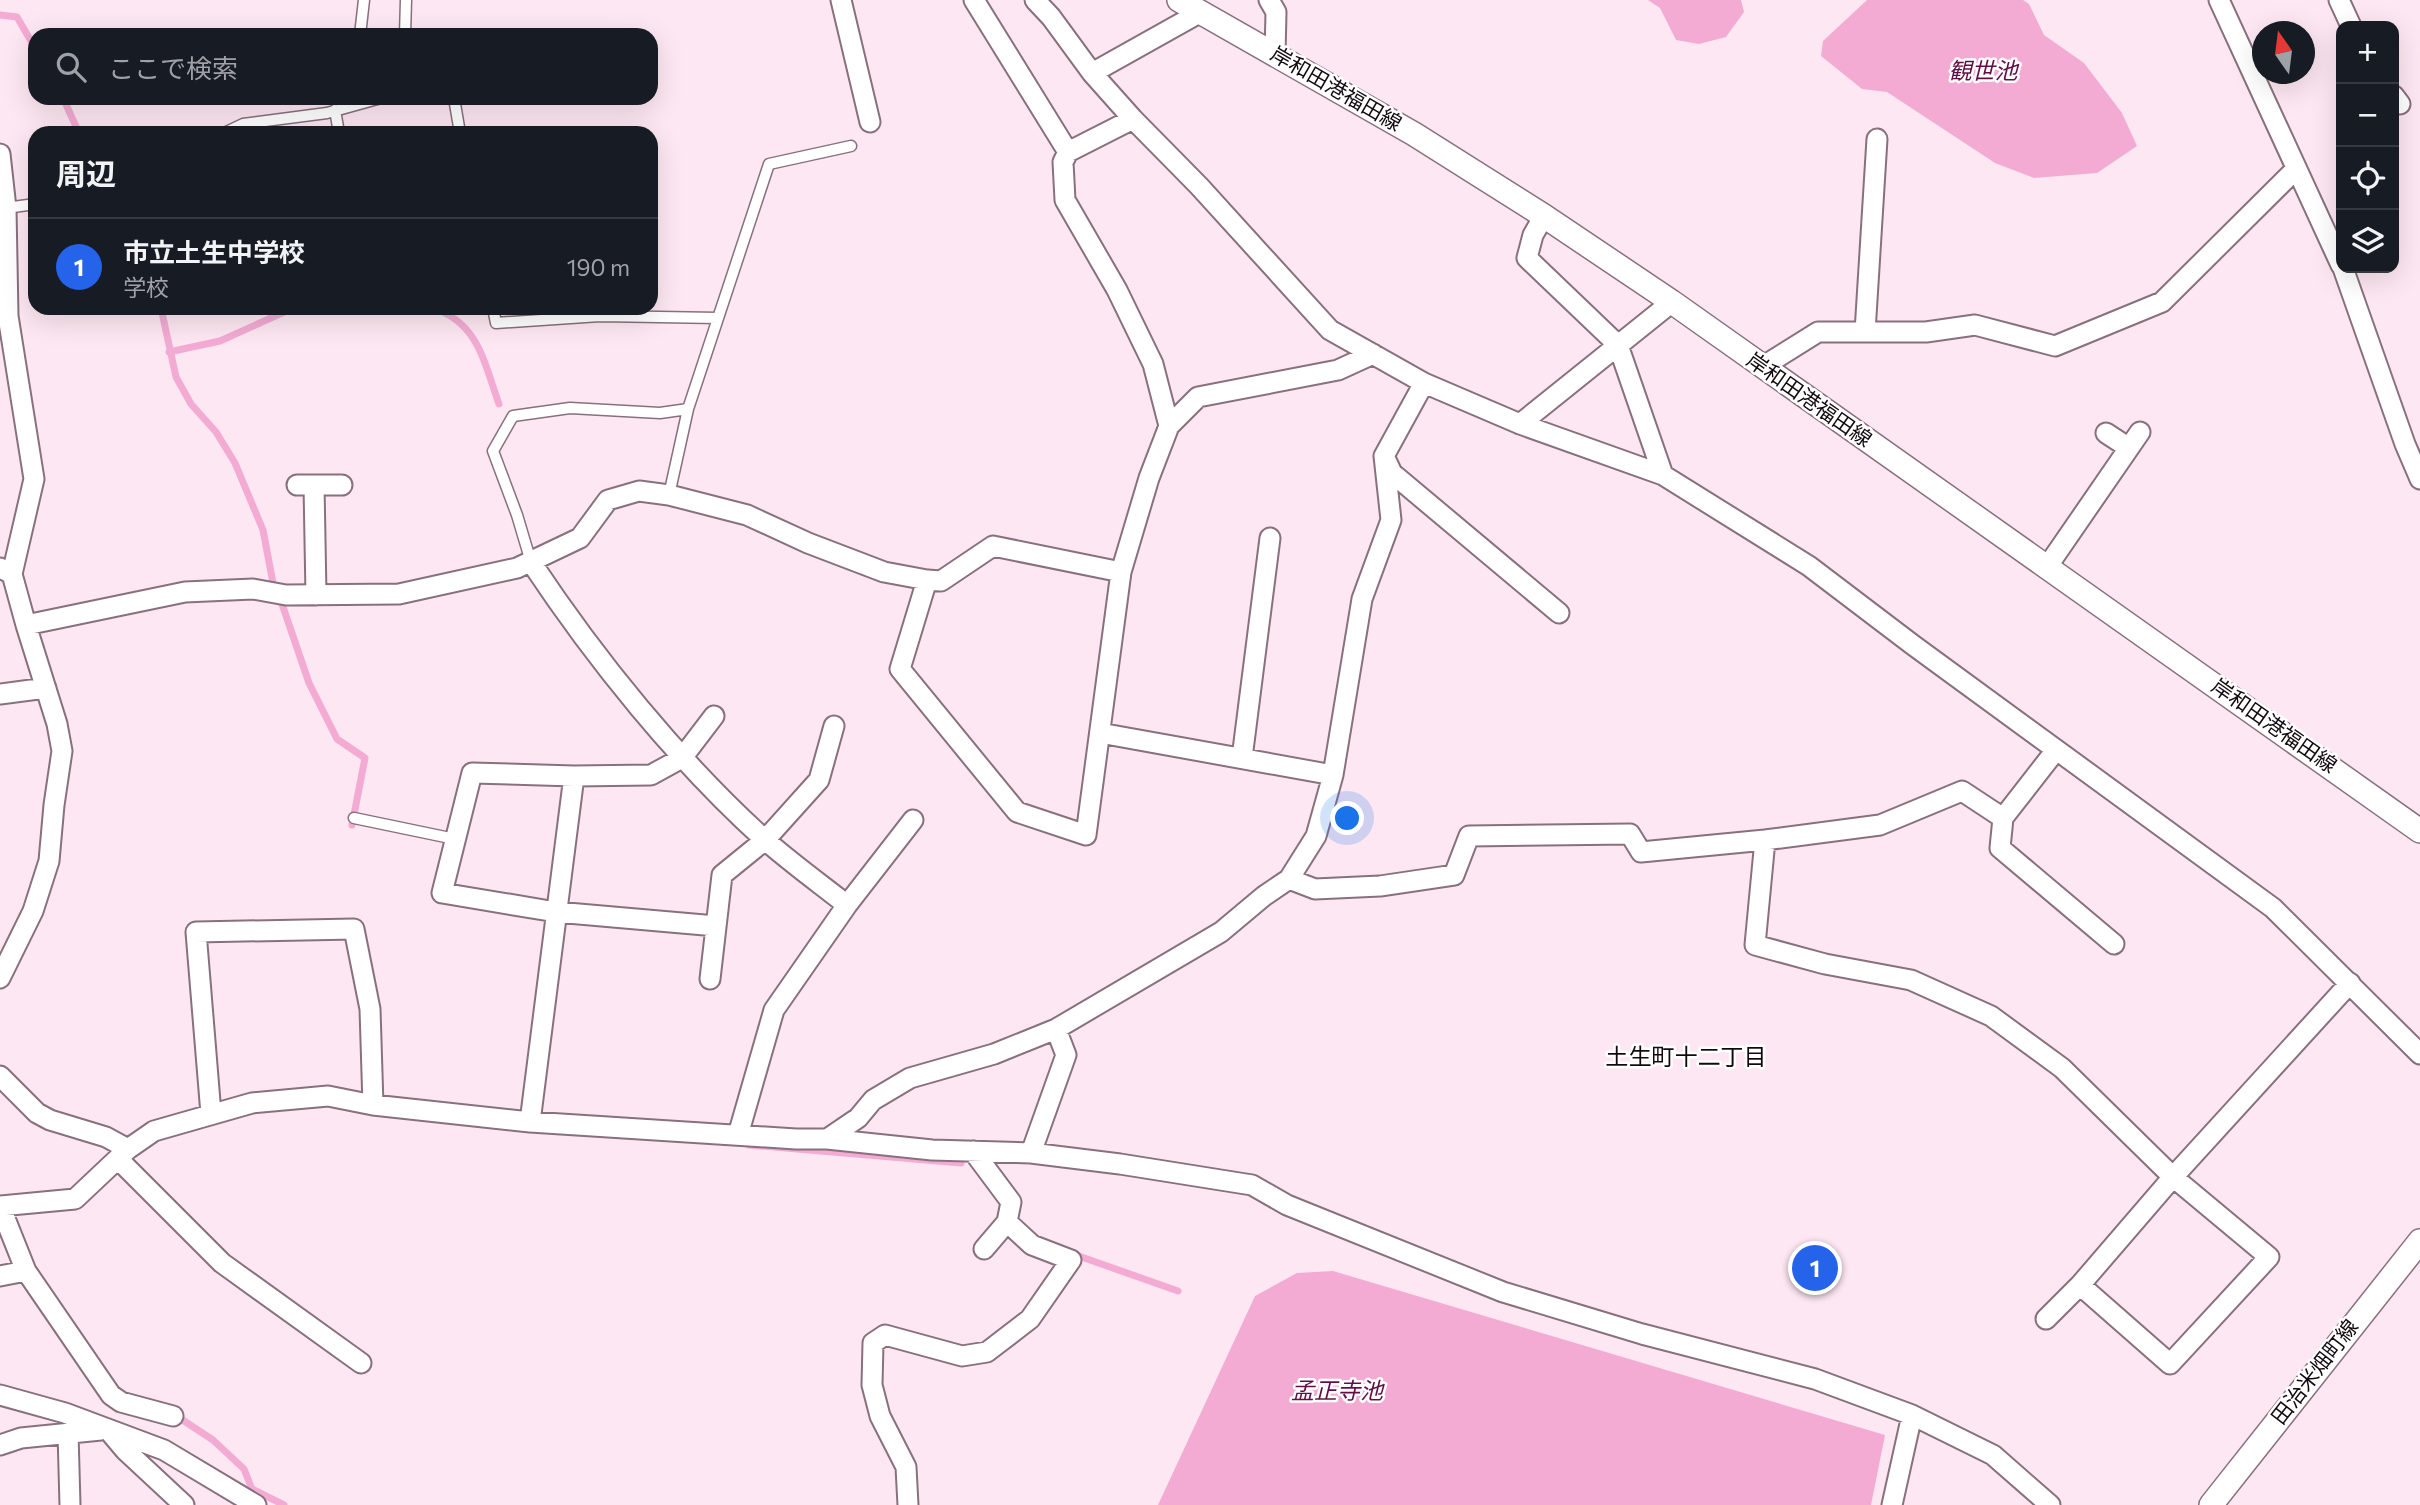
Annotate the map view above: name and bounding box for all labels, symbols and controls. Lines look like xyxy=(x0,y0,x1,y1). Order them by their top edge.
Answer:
north arrow xyxy=(2252,21,2315,84)
map controls xyxy=(2336,21,2399,273)
button: + xyxy=(2336,21,2399,84)
search box xyxy=(28,28,658,105)
street label: 岸和田港福田線 xyxy=(1267,40,1407,135)
icon: search xyxy=(52,48,90,86)
text: ここで検索 xyxy=(108,52,238,83)
water label: 観世池 xyxy=(1949,56,2020,84)
button: − xyxy=(2336,84,2399,147)
button: locate xyxy=(2336,147,2399,210)
text: 周辺 xyxy=(56,154,116,191)
button: layers xyxy=(2336,210,2399,273)
text: 市立土生中学校 xyxy=(123,236,305,267)
text: 1 xyxy=(74,253,84,281)
text: 190 m xyxy=(567,253,630,281)
text: 学校 xyxy=(123,273,169,301)
street label: 岸和田港福田線 xyxy=(1742,346,1877,451)
street label: 岸和田港福田線 xyxy=(2207,672,2342,777)
your location xyxy=(1330,801,1364,835)
district label: 土生町十二丁目 xyxy=(1606,1042,1767,1070)
pin: 1 xyxy=(1792,1242,1838,1294)
street label: 田治米畑町線 xyxy=(2265,1314,2362,1428)
water label: 孟正寺池 xyxy=(1291,1376,1385,1404)

